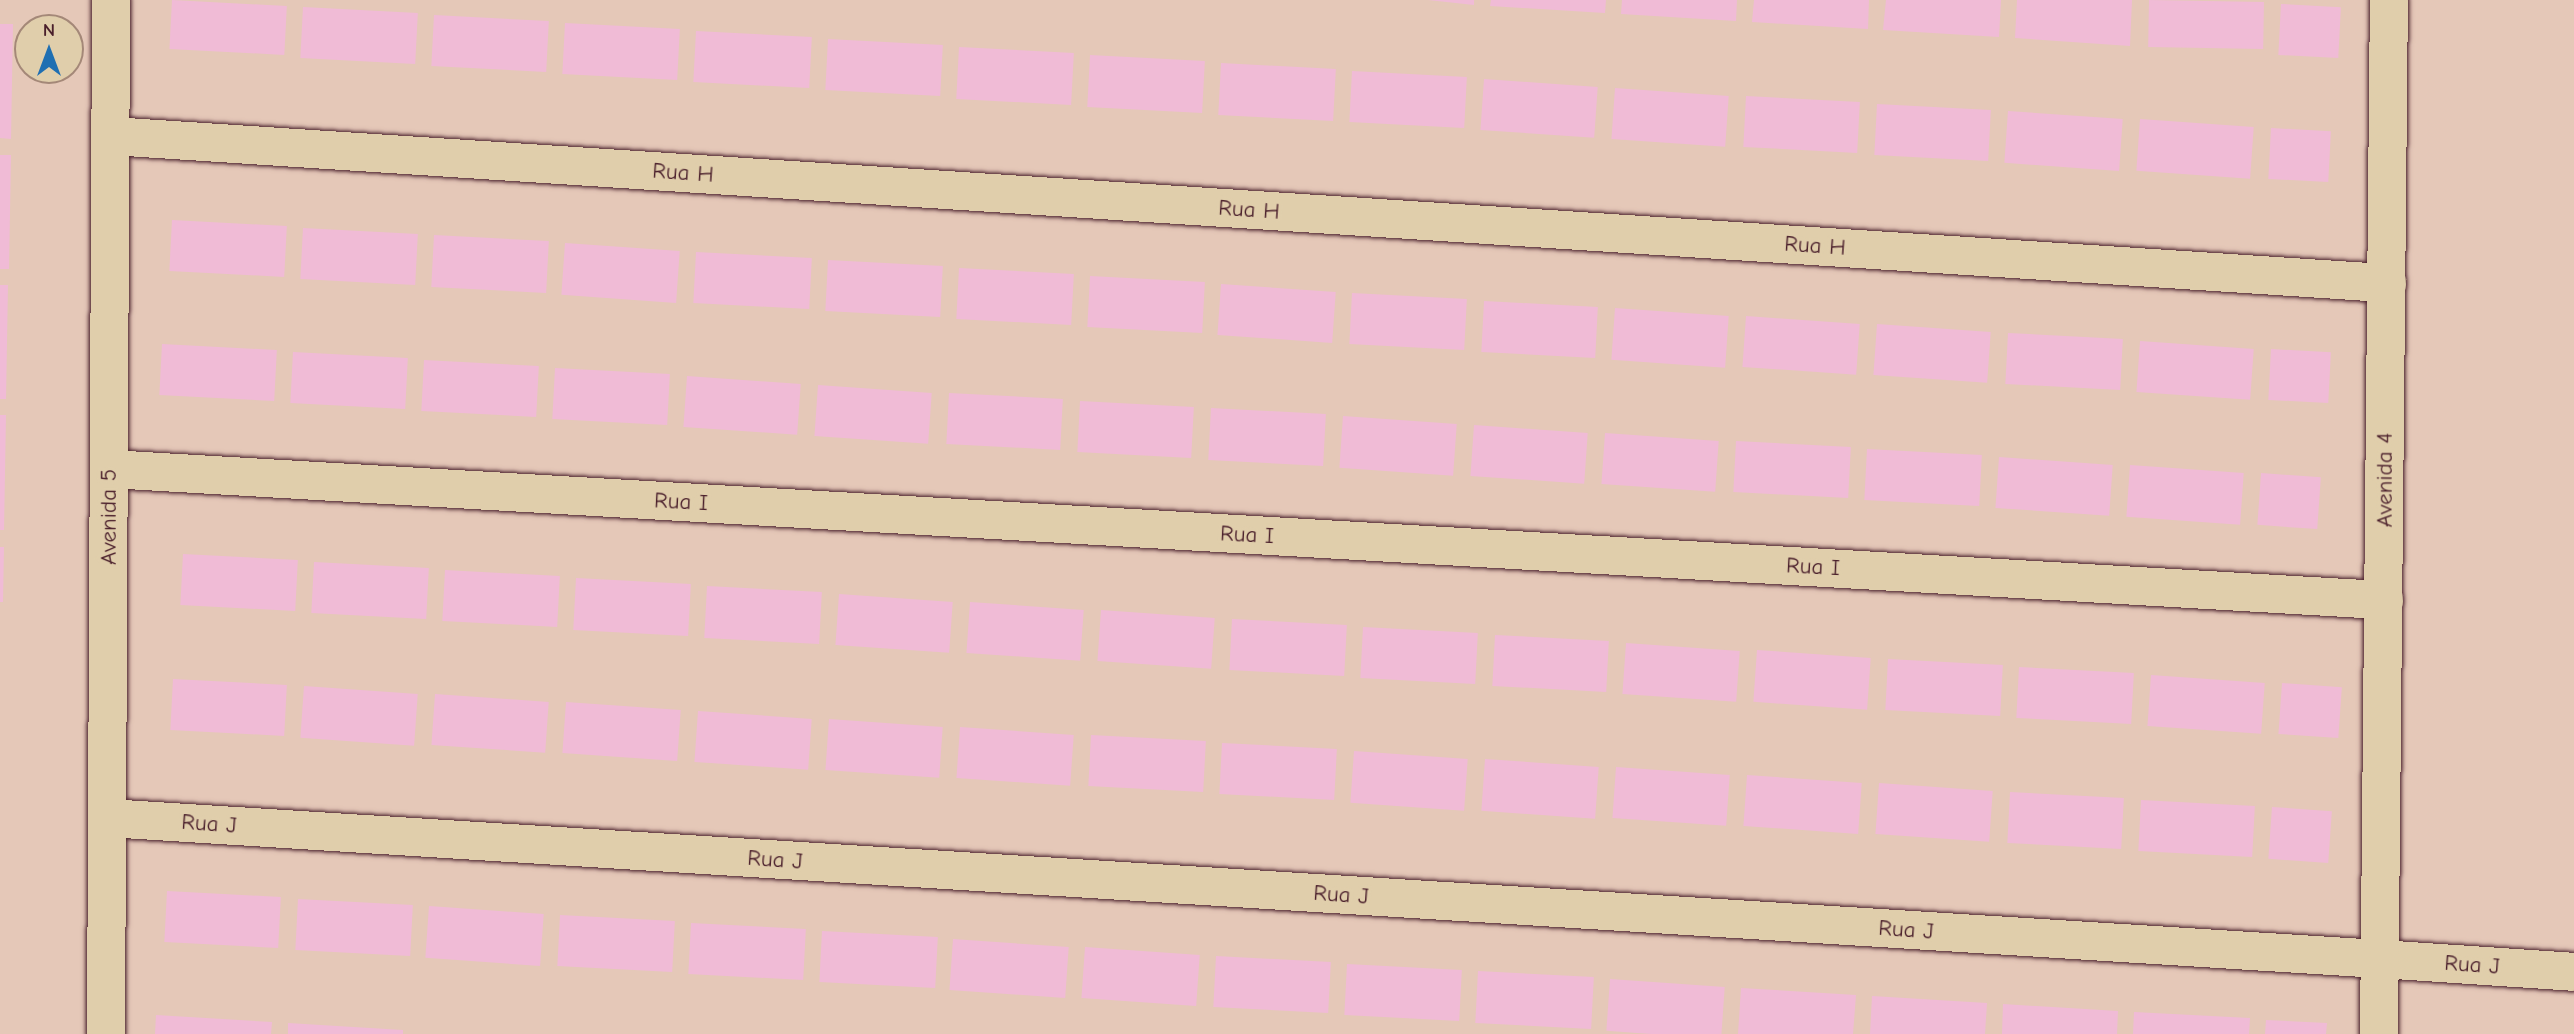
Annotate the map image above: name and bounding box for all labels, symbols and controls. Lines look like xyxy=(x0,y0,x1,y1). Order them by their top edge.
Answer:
north arrow xyxy=(14,14,84,84)
text: N xyxy=(43,19,55,41)
street label: Rua H xyxy=(651,157,715,189)
street label: Rua H xyxy=(1217,194,1281,226)
street label: Rua H xyxy=(1783,230,1847,262)
street label: Avenida 4 xyxy=(2371,433,2399,527)
street label: Avenida 5 xyxy=(95,469,123,565)
street label: Rua I xyxy=(653,487,709,517)
street label: Rua I xyxy=(1219,520,1275,550)
street label: Rua I xyxy=(1785,552,1841,582)
street label: Rua J xyxy=(180,808,238,840)
street label: Rua J xyxy=(746,844,804,876)
street label: Rua J xyxy=(1312,879,1370,911)
street label: Rua J xyxy=(1877,914,1935,946)
street label: Rua J xyxy=(2443,949,2501,981)

